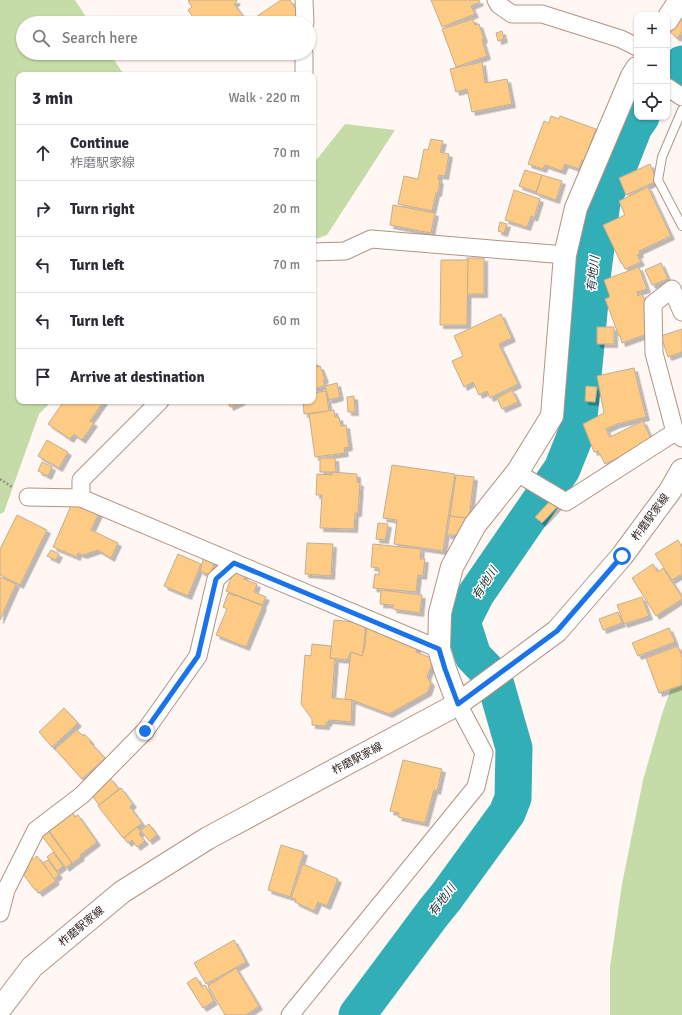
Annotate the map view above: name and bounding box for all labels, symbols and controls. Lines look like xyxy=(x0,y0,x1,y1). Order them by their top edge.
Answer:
map controls xyxy=(634,12,670,120)
button: + xyxy=(634,12,670,48)
search box xyxy=(16,16,316,60)
icon: search xyxy=(30,27,52,49)
text: Search here xyxy=(62,29,138,47)
button: − xyxy=(634,48,670,84)
button: locate xyxy=(634,84,670,120)
text: 3 min xyxy=(32,88,73,109)
text: Walk · 220 m xyxy=(229,90,300,106)
text: Continue xyxy=(70,134,129,152)
icon: ahead xyxy=(32,142,54,164)
text: 70 m xyxy=(273,145,300,161)
text: 柞磨駅家線 xyxy=(70,155,135,171)
icon: right xyxy=(32,198,54,220)
text: Turn right xyxy=(70,200,135,218)
text: 20 m xyxy=(273,201,300,217)
water label: 有地川 xyxy=(584,253,603,293)
icon: left xyxy=(32,254,54,276)
text: Turn left xyxy=(70,256,124,274)
text: 70 m xyxy=(273,257,300,273)
icon: left xyxy=(32,310,54,332)
text: Turn left xyxy=(70,312,124,330)
text: 60 m xyxy=(273,313,300,329)
icon: arrive xyxy=(32,366,54,388)
text: Arrive at destination xyxy=(70,368,205,386)
street label: 柞磨駅家線 xyxy=(629,491,672,543)
route start xyxy=(613,547,631,565)
water label: 有地川 xyxy=(469,562,503,602)
route end xyxy=(136,722,154,740)
street label: 柞磨駅家線 xyxy=(330,740,385,777)
water label: 有地川 xyxy=(426,880,460,919)
street label: 柞磨駅家線 xyxy=(56,904,107,949)

